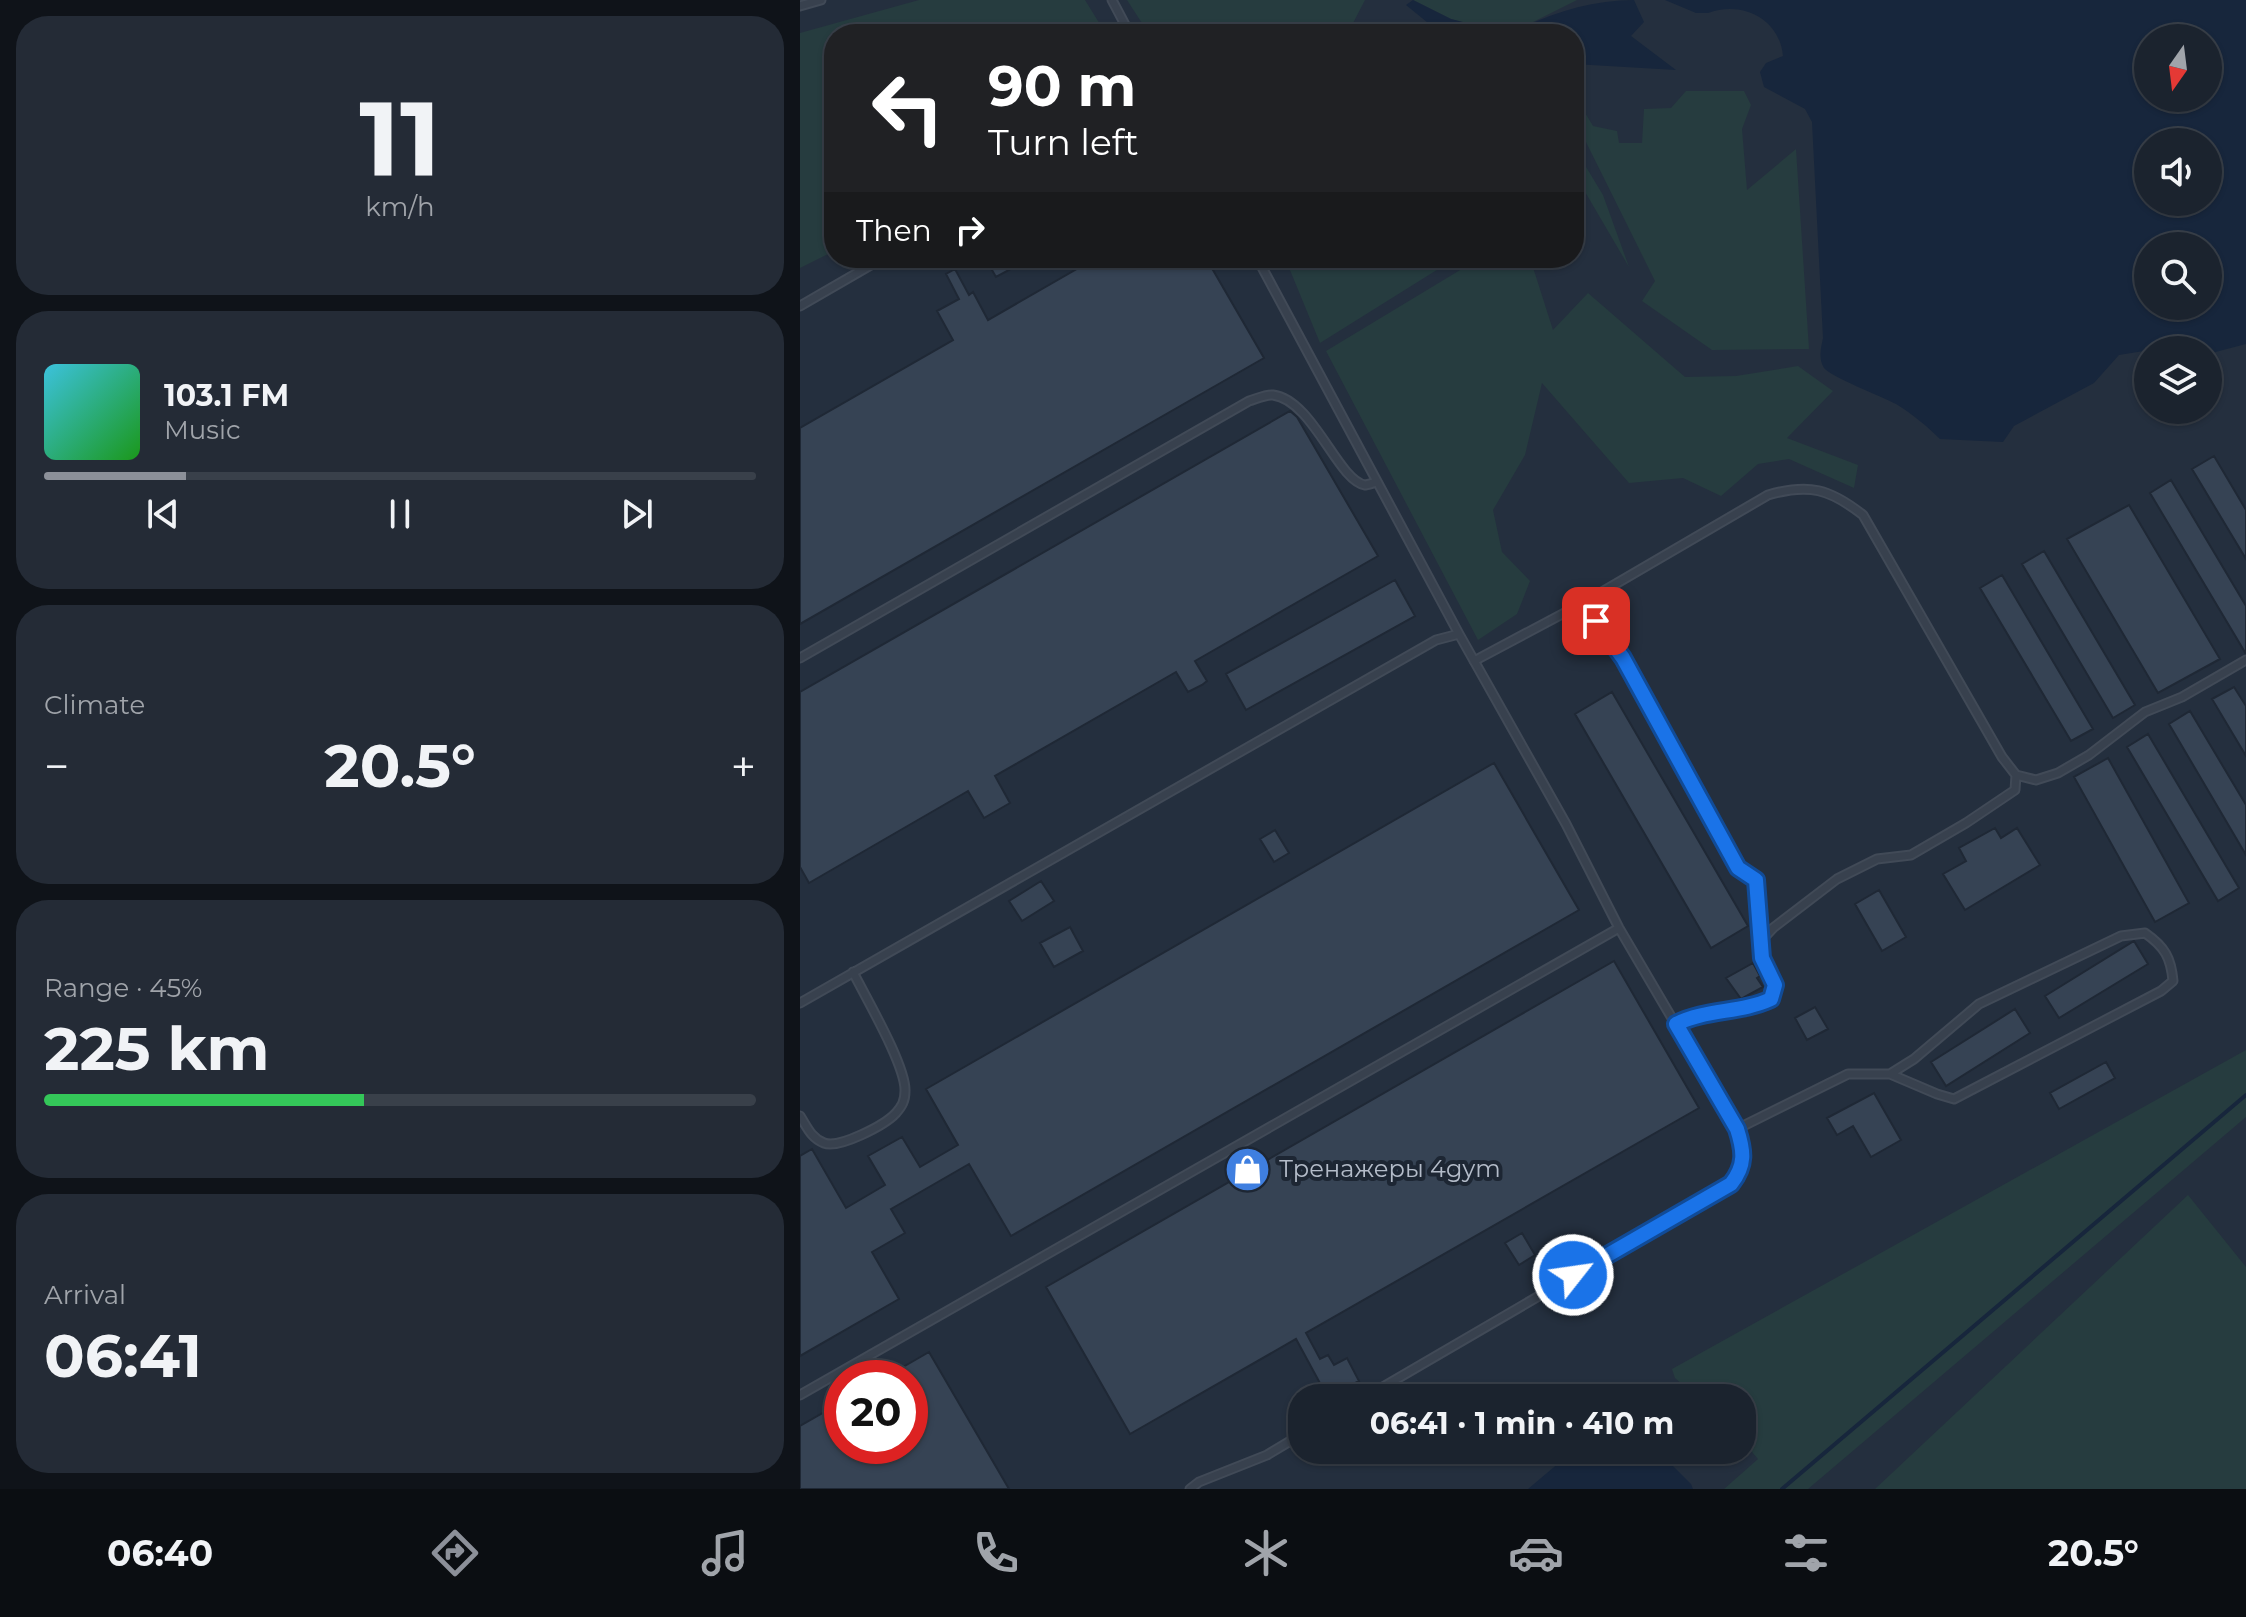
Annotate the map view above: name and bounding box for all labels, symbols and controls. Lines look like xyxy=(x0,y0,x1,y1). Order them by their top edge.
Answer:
north arrow xyxy=(2134,24,2222,112)
map controls xyxy=(2134,24,2222,424)
text: 90 m xyxy=(988,52,1136,120)
icon: left xyxy=(856,56,960,160)
text: 11 xyxy=(359,75,441,202)
text: Turn left xyxy=(988,120,1139,164)
button: sound xyxy=(2134,128,2222,216)
text: km/h xyxy=(365,191,435,223)
icon: right xyxy=(948,208,992,252)
text: Then xyxy=(856,212,932,249)
button: search xyxy=(2134,232,2222,320)
button: layers xyxy=(2134,336,2222,424)
text: 103.1 FM xyxy=(164,377,289,414)
text: Music xyxy=(164,414,241,446)
icon: previous xyxy=(141,492,185,536)
icon: pause xyxy=(378,492,422,536)
icon: next xyxy=(615,492,659,536)
pin xyxy=(1562,587,1630,655)
icon: arrive xyxy=(1574,599,1618,643)
text: Climate xyxy=(44,689,145,721)
text: 20.5° xyxy=(324,729,476,802)
text: − xyxy=(44,739,69,793)
text: + xyxy=(731,739,756,793)
text: Range · 45% xyxy=(44,972,202,1004)
text: 225 km xyxy=(44,1012,270,1085)
shop icon: Тренажеры 4gym xyxy=(1224,1145,1272,1193)
place label: Тренажеры 4gym xyxy=(1279,1154,1501,1183)
position arrow xyxy=(1531,1233,1615,1317)
text: Arrival xyxy=(44,1279,126,1311)
text: 06:41 xyxy=(44,1319,202,1392)
speed limit sign: 20 xyxy=(824,1360,928,1464)
text: 06:41 · 1 min · 410 m xyxy=(1370,1405,1674,1442)
icon: directions xyxy=(427,1525,483,1581)
icon: music xyxy=(697,1525,753,1581)
icon: phone xyxy=(968,1525,1024,1581)
icon: climate xyxy=(1238,1525,1294,1581)
icon: car xyxy=(1508,1525,1564,1581)
icon: filters xyxy=(1778,1525,1834,1581)
text: 06:40 xyxy=(107,1531,213,1575)
text: 20.5° xyxy=(2048,1531,2139,1575)

